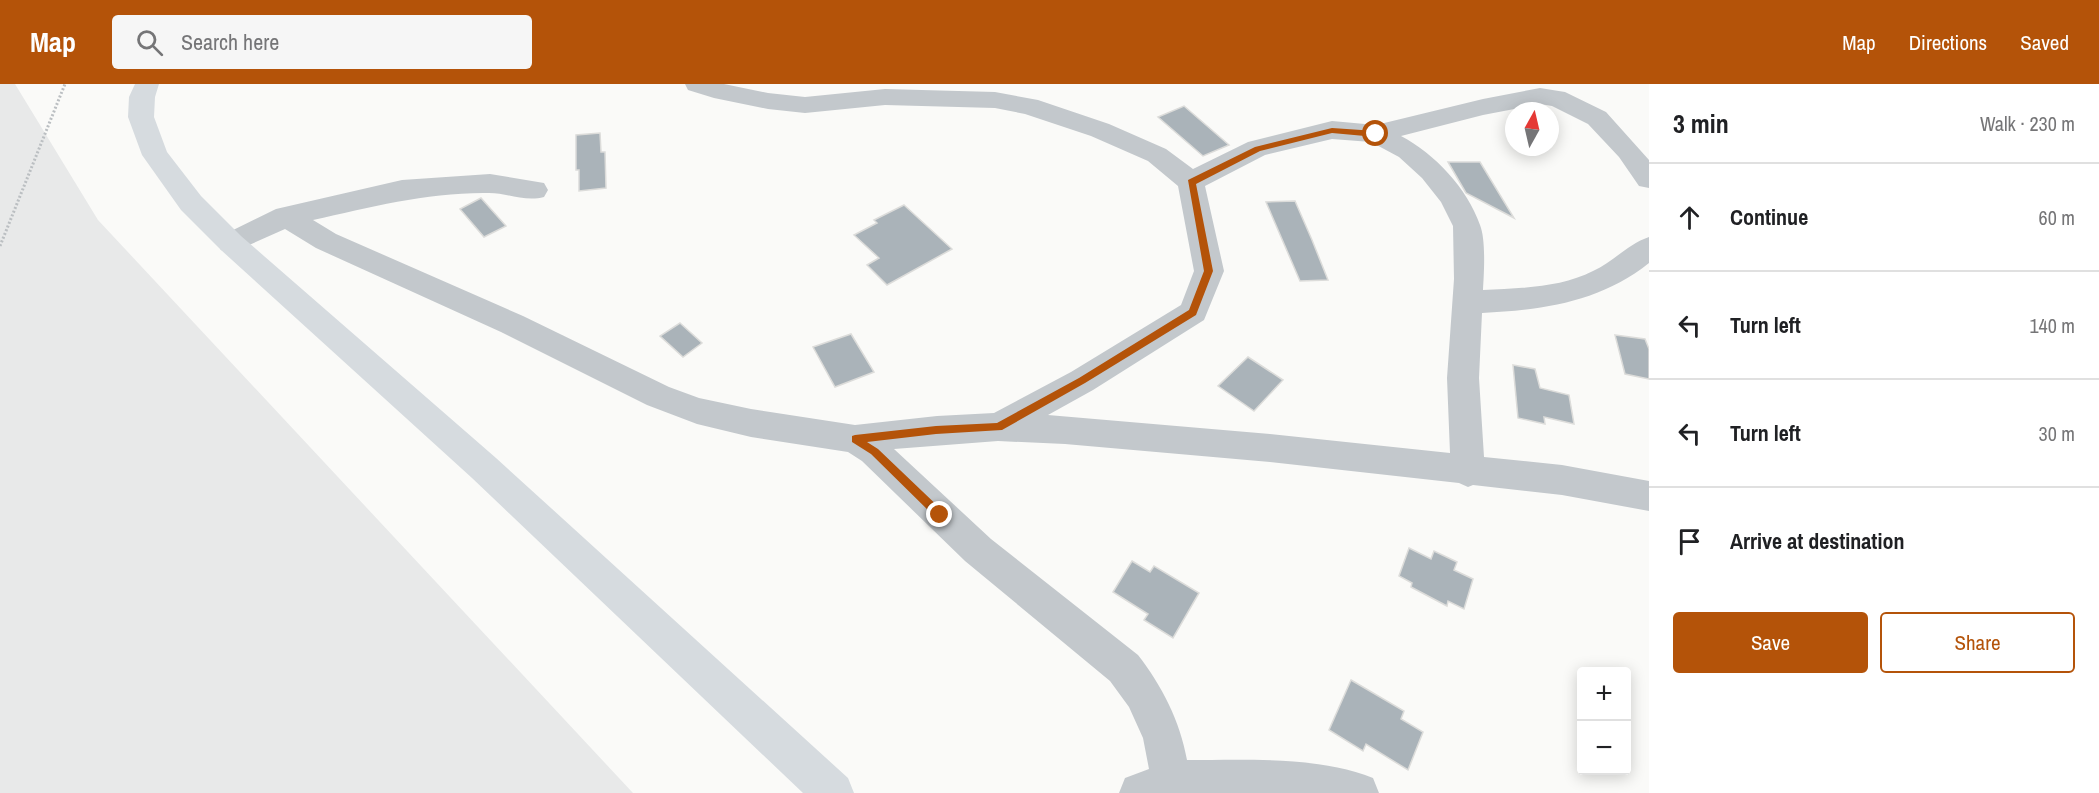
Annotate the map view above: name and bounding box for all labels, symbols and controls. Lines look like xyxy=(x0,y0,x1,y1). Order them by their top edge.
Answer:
search box xyxy=(112,15,532,69)
text: Map xyxy=(30,23,76,61)
icon: search xyxy=(133,26,166,59)
text: Search here xyxy=(181,27,279,57)
text: Map xyxy=(1842,28,1876,57)
text: Directions xyxy=(1909,28,1987,57)
text: Saved xyxy=(2020,28,2069,57)
north arrow xyxy=(1505,102,1559,156)
text: 3 min xyxy=(1673,106,1729,141)
text: Walk · 230 m xyxy=(1980,110,2075,137)
route start xyxy=(1362,120,1388,146)
icon: ahead xyxy=(1673,201,1706,234)
text: Continue xyxy=(1730,202,1808,232)
text: 60 m xyxy=(2039,204,2075,231)
icon: left xyxy=(1673,309,1706,342)
text: Turn left xyxy=(1730,310,1801,340)
text: 140 m xyxy=(2029,312,2075,339)
icon: left xyxy=(1673,417,1706,450)
text: Turn left xyxy=(1730,418,1801,448)
text: 30 m xyxy=(2039,420,2075,447)
route end xyxy=(926,501,952,527)
icon: arrive xyxy=(1673,525,1706,558)
text: Arrive at destination xyxy=(1730,526,1904,556)
button: Save xyxy=(1673,612,1868,673)
button: Share xyxy=(1880,612,2075,673)
map controls xyxy=(1577,667,1631,775)
button: + xyxy=(1577,667,1631,721)
button: − xyxy=(1577,721,1631,775)

